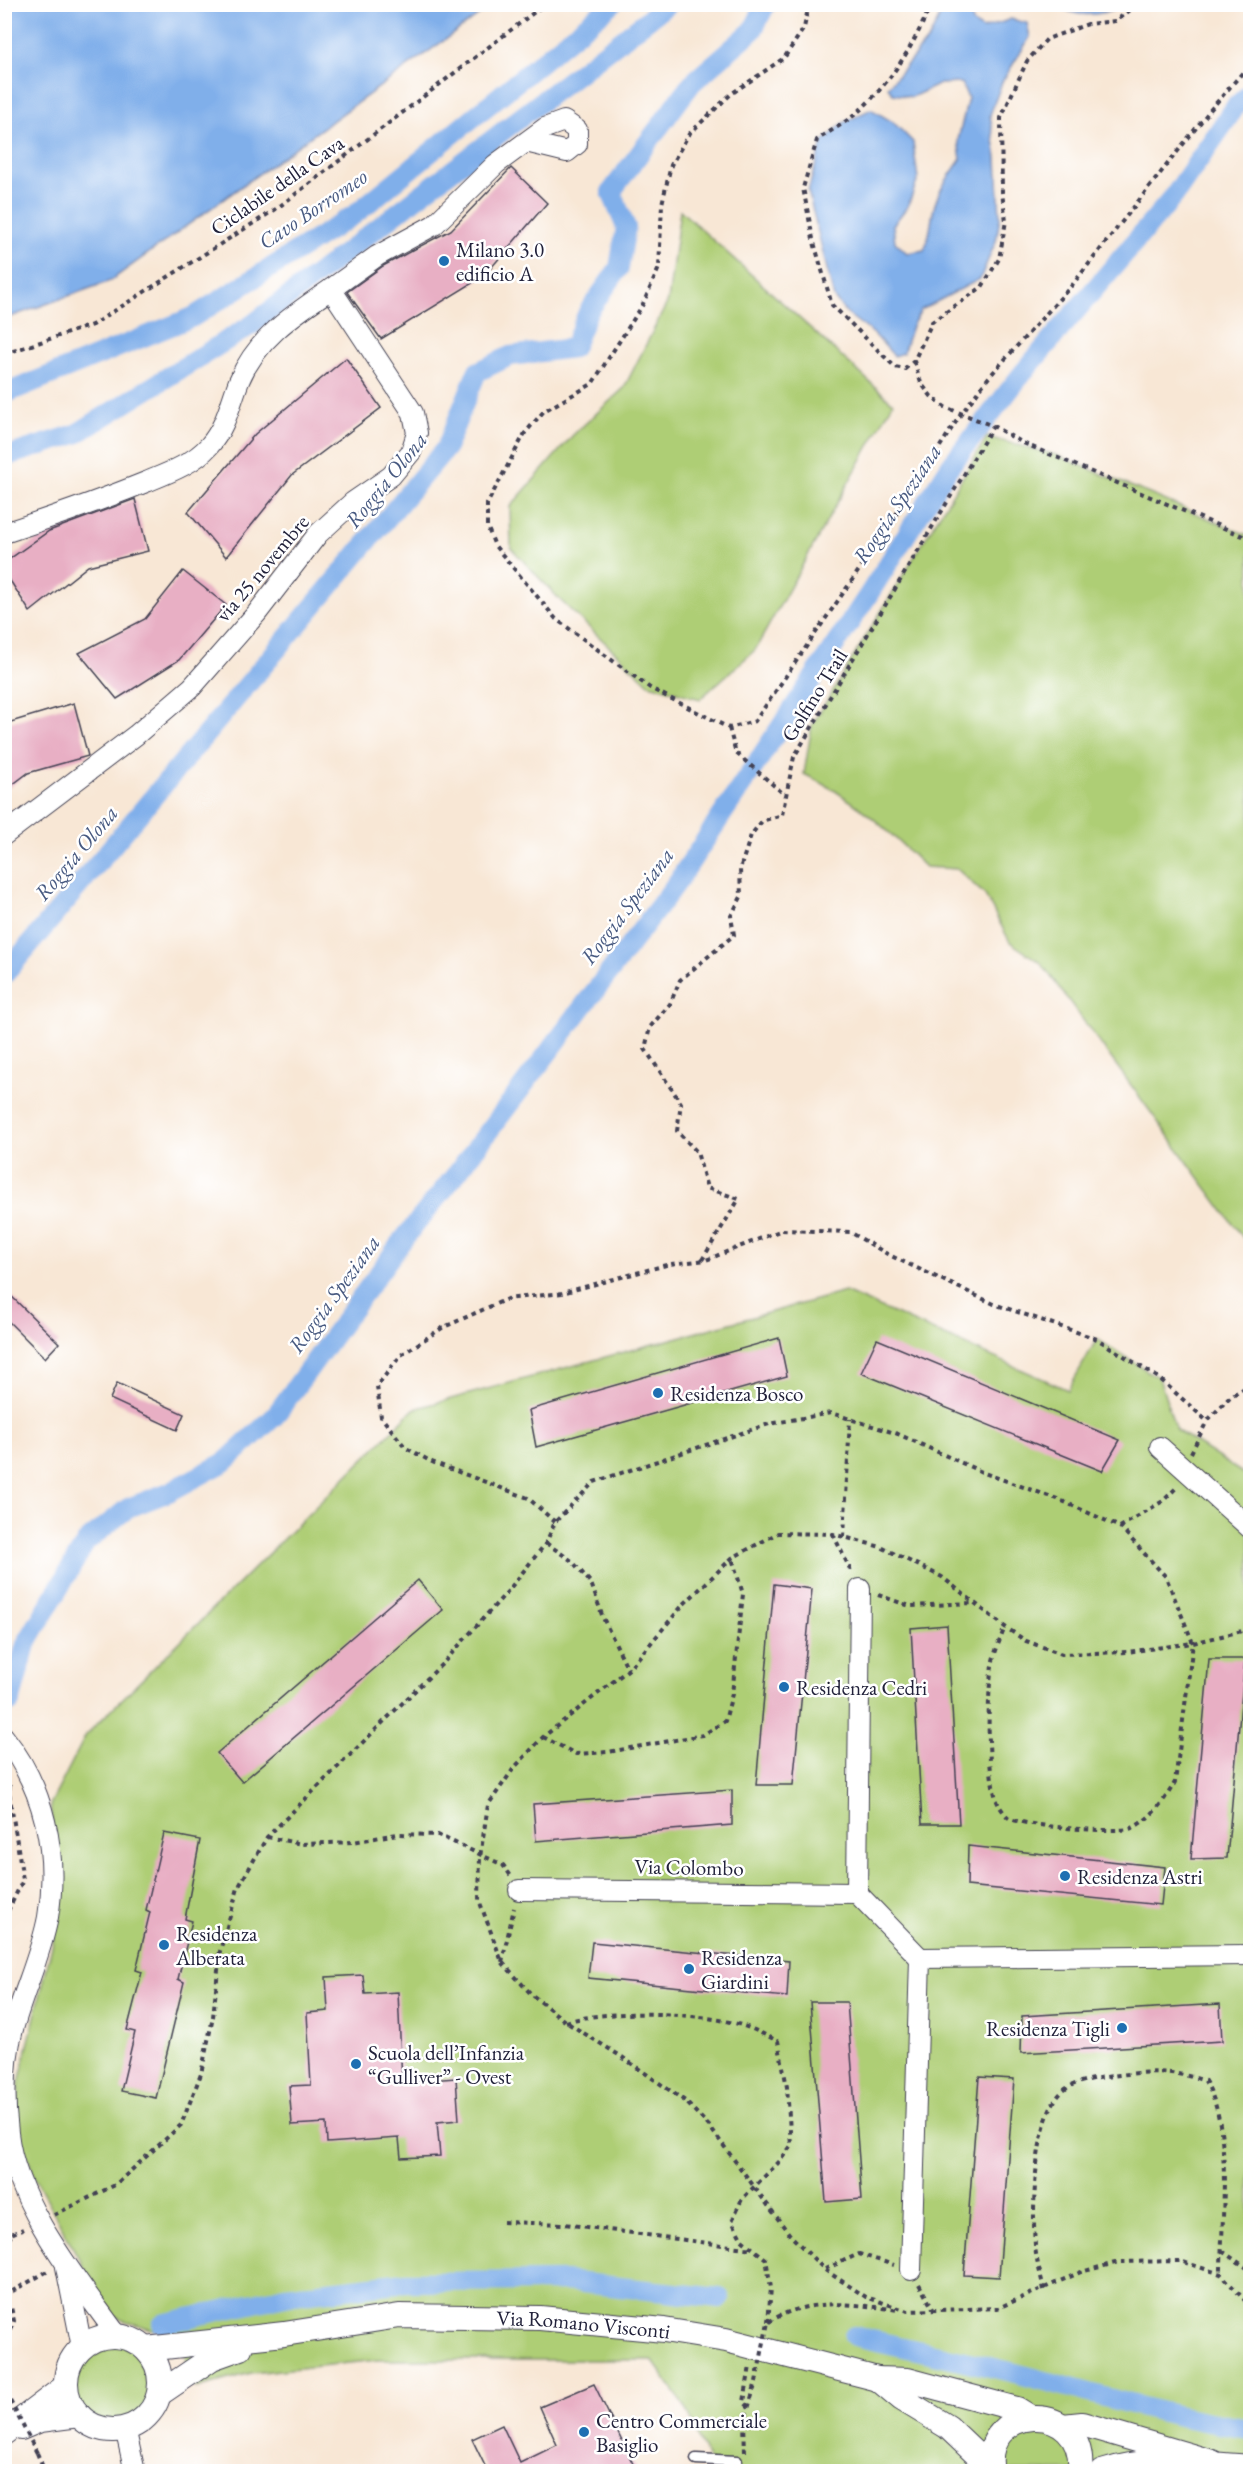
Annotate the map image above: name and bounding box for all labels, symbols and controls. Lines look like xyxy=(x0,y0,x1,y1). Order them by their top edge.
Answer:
street label: Ciclabile della Cava xyxy=(205,129,350,241)
water label: Cavo Borromeo xyxy=(253,162,373,256)
place label: Milano 3.0 edificio A xyxy=(456,236,544,287)
marker: Milano 3.0 edificio A xyxy=(437,254,451,268)
water label: Roggia Olona xyxy=(338,426,434,534)
water label: Roggia Speziana xyxy=(846,438,948,570)
street label: via 25 novembre xyxy=(209,509,315,627)
street label: Golfino Trail xyxy=(775,644,853,746)
water label: Roggia Olona xyxy=(28,799,124,907)
water label: Roggia Speziana xyxy=(574,842,680,970)
water label: Roggia Speziana xyxy=(281,1229,387,1359)
place label: Residenza Bosco xyxy=(670,1380,804,1407)
marker: Residenza Bosco xyxy=(651,1386,665,1400)
place label: Residenza Cedri xyxy=(796,1674,927,1701)
marker: Residenza Cedri xyxy=(777,1680,791,1694)
street label: Via Colombo xyxy=(634,1853,744,1881)
place label: Residenza Astri xyxy=(1077,1863,1203,1890)
marker: Residenza Astri xyxy=(1058,1869,1072,1883)
place label: Residenza Alberata xyxy=(175,1920,258,1971)
marker: Residenza Alberata xyxy=(157,1938,171,1952)
place label: Residenza Giardini xyxy=(701,1944,783,1995)
marker: Residenza Giardini xyxy=(682,1962,696,1976)
place label: Residenza Tigli xyxy=(986,2015,1110,2042)
marker: Residenza Tigli xyxy=(1115,2021,1129,2035)
place label: Scuola dell’Infanzia “Gulliver” - Ovest xyxy=(368,2039,525,2090)
marker: Scuola dell’Infanzia “Gulliver” - Ovest xyxy=(349,2057,363,2071)
street label: Via Romano Visconti xyxy=(496,2304,672,2344)
place label: Centro Commerciale Basiglio xyxy=(596,2407,767,2458)
marker: Centro Commerciale Basiglio xyxy=(577,2425,591,2439)

